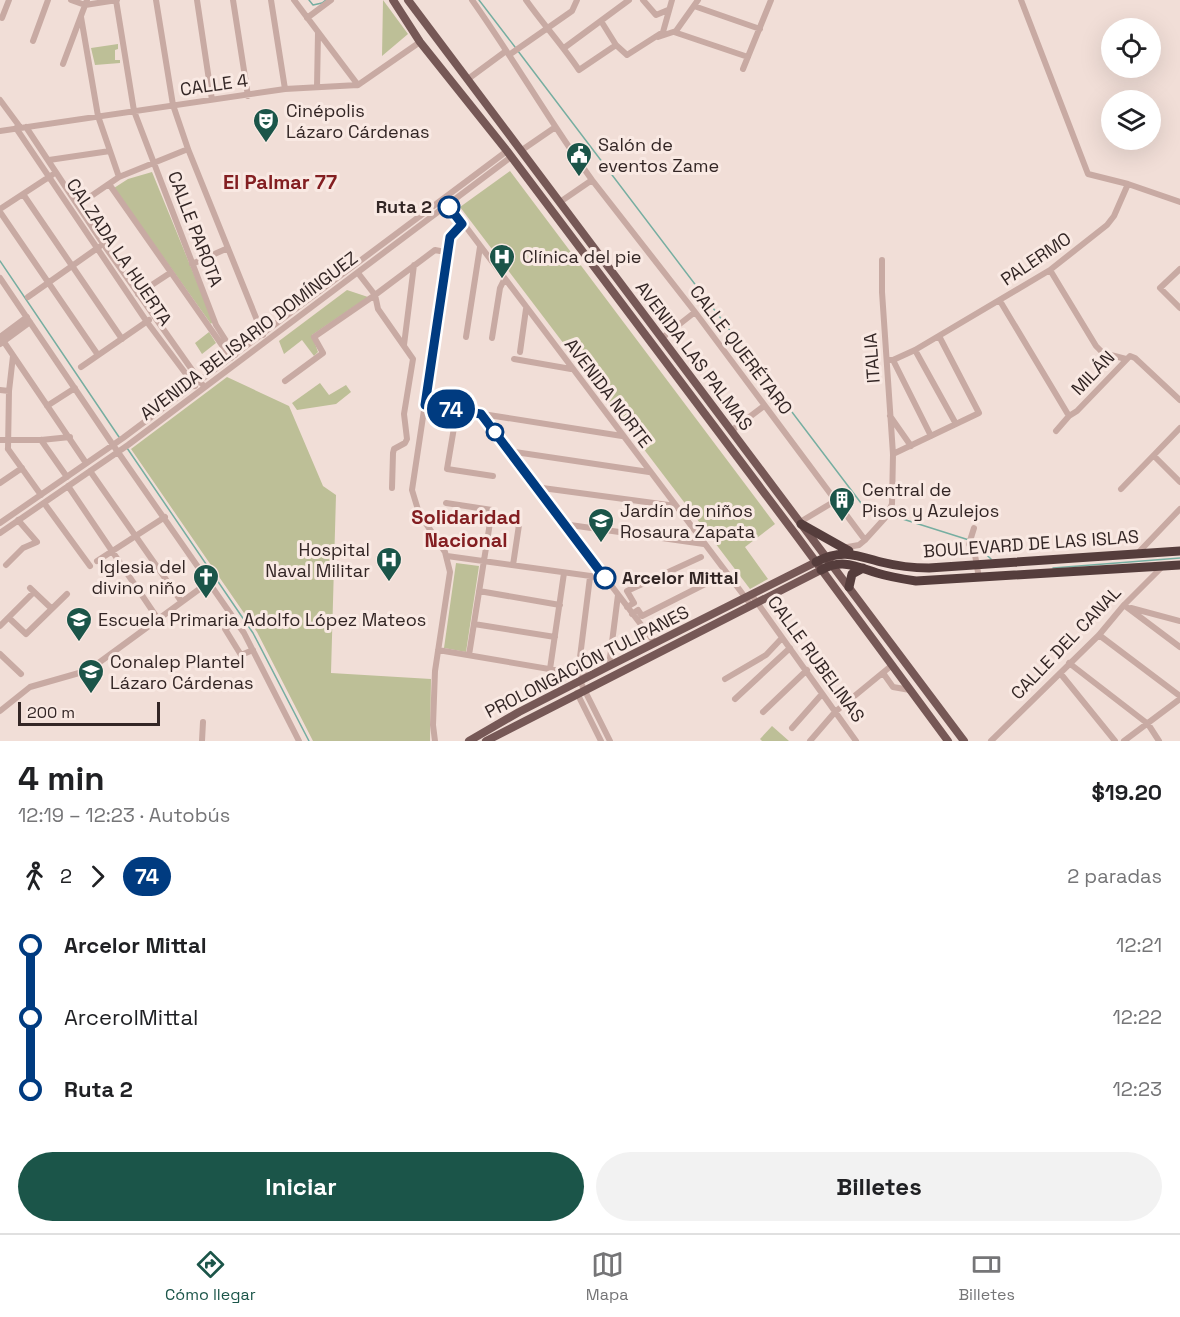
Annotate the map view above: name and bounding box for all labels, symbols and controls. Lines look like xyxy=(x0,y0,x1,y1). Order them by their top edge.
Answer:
map controls xyxy=(1101,18,1161,150)
button: locate xyxy=(1101,18,1161,78)
street label: CALLE 4 xyxy=(178,68,249,101)
button: layers xyxy=(1101,90,1161,150)
place label: Cinépolis Lázaro Cárdenas xyxy=(286,99,429,143)
theatre icon: Cinépolis Lázaro Cárdenas xyxy=(251,106,281,144)
place label: Salón de eventos Zame xyxy=(598,133,719,177)
public building icon: Salón de eventos Zame xyxy=(564,140,594,178)
street label: CALLE PAROTA xyxy=(163,168,228,290)
district label: El Palmar 77 xyxy=(223,169,337,195)
street label: CALZADA LA HUERTA xyxy=(61,174,177,330)
place label: Ruta 2 xyxy=(376,195,432,218)
marker: Ruta 2 xyxy=(438,196,460,218)
street label: PALERMO xyxy=(996,227,1075,291)
hospital icon: Clínica del pie xyxy=(487,242,517,280)
place label: Clínica del pie xyxy=(522,245,642,268)
street label: AVENIDA BELISARIO DOMÍNGUEZ xyxy=(135,246,362,425)
street label: AVENIDA LAS PALMAS xyxy=(631,276,758,435)
street label: CALLE QUERÉTARO xyxy=(685,280,798,419)
street label: ITALIA xyxy=(858,332,885,384)
street label: AVENIDA NORTE xyxy=(560,333,657,452)
street label: MILÁN xyxy=(1066,346,1119,400)
line badge: 74 xyxy=(424,390,478,428)
text: 74 xyxy=(439,396,463,423)
unlabelled marker xyxy=(486,423,504,441)
place label: Central de Pisos y Azulejos xyxy=(862,478,999,522)
building icon: Central de Pisos y Azulejos xyxy=(827,485,857,523)
place label: Jardín de niños Rosaura Zapata xyxy=(620,499,755,543)
district label: Solidaridad Nacional xyxy=(411,504,521,553)
school or university icon: Jardín de niños Rosaura Zapata xyxy=(586,506,616,544)
street label: BOULEVARD DE LAS ISLAS xyxy=(922,524,1140,563)
place label: Hospital Naval Militar xyxy=(265,538,370,582)
hospital icon: Hospital Naval Militar xyxy=(374,545,404,583)
place label: Iglesia del divino niño xyxy=(92,555,186,599)
church icon: Iglesia del divino niño xyxy=(191,562,221,600)
place label: Arcelor Mittal xyxy=(622,566,739,589)
marker: Arcelor Mittal xyxy=(594,567,616,589)
street label: CALLE DEL CANAL xyxy=(1006,581,1126,704)
street label: CALLE RUBELINAS xyxy=(763,591,870,727)
street label: PROLONGACIÓN TULIPANES xyxy=(481,600,693,723)
school or university icon: Escuela Primaria Adolfo López Mateos xyxy=(64,605,94,643)
place label: Escuela Primaria Adolfo López Mateos xyxy=(98,608,426,631)
place label: Conalep Plantel Lázaro Cárdenas xyxy=(110,650,253,694)
school or university icon: Conalep Plantel Lázaro Cárdenas xyxy=(76,657,106,695)
scale bar xyxy=(18,699,160,726)
text: 200 m xyxy=(27,702,75,723)
text: 4 min xyxy=(18,758,105,800)
text: $19.20 xyxy=(1091,778,1162,806)
text: 12:19 – 12:23 · Autobús xyxy=(18,802,230,828)
icon: walk xyxy=(18,860,51,893)
icon: forward xyxy=(81,860,114,893)
text: 2 xyxy=(60,863,72,889)
text: 74 xyxy=(135,863,159,890)
text: 2 paradas xyxy=(1067,863,1162,889)
text: Arcelor Mittal xyxy=(64,931,207,959)
text: 12:21 xyxy=(1116,932,1162,958)
text: ArcerolMittal xyxy=(64,1003,199,1031)
text: 12:22 xyxy=(1112,1004,1162,1030)
text: Ruta 2 xyxy=(64,1075,133,1103)
text: 12:23 xyxy=(1112,1076,1162,1102)
button: Iniciar xyxy=(18,1152,584,1221)
button: Billetes xyxy=(596,1152,1162,1221)
tab: Cómo llegar xyxy=(165,1248,256,1305)
tab: Mapa xyxy=(586,1248,628,1305)
tab: Billetes xyxy=(958,1248,1015,1305)

